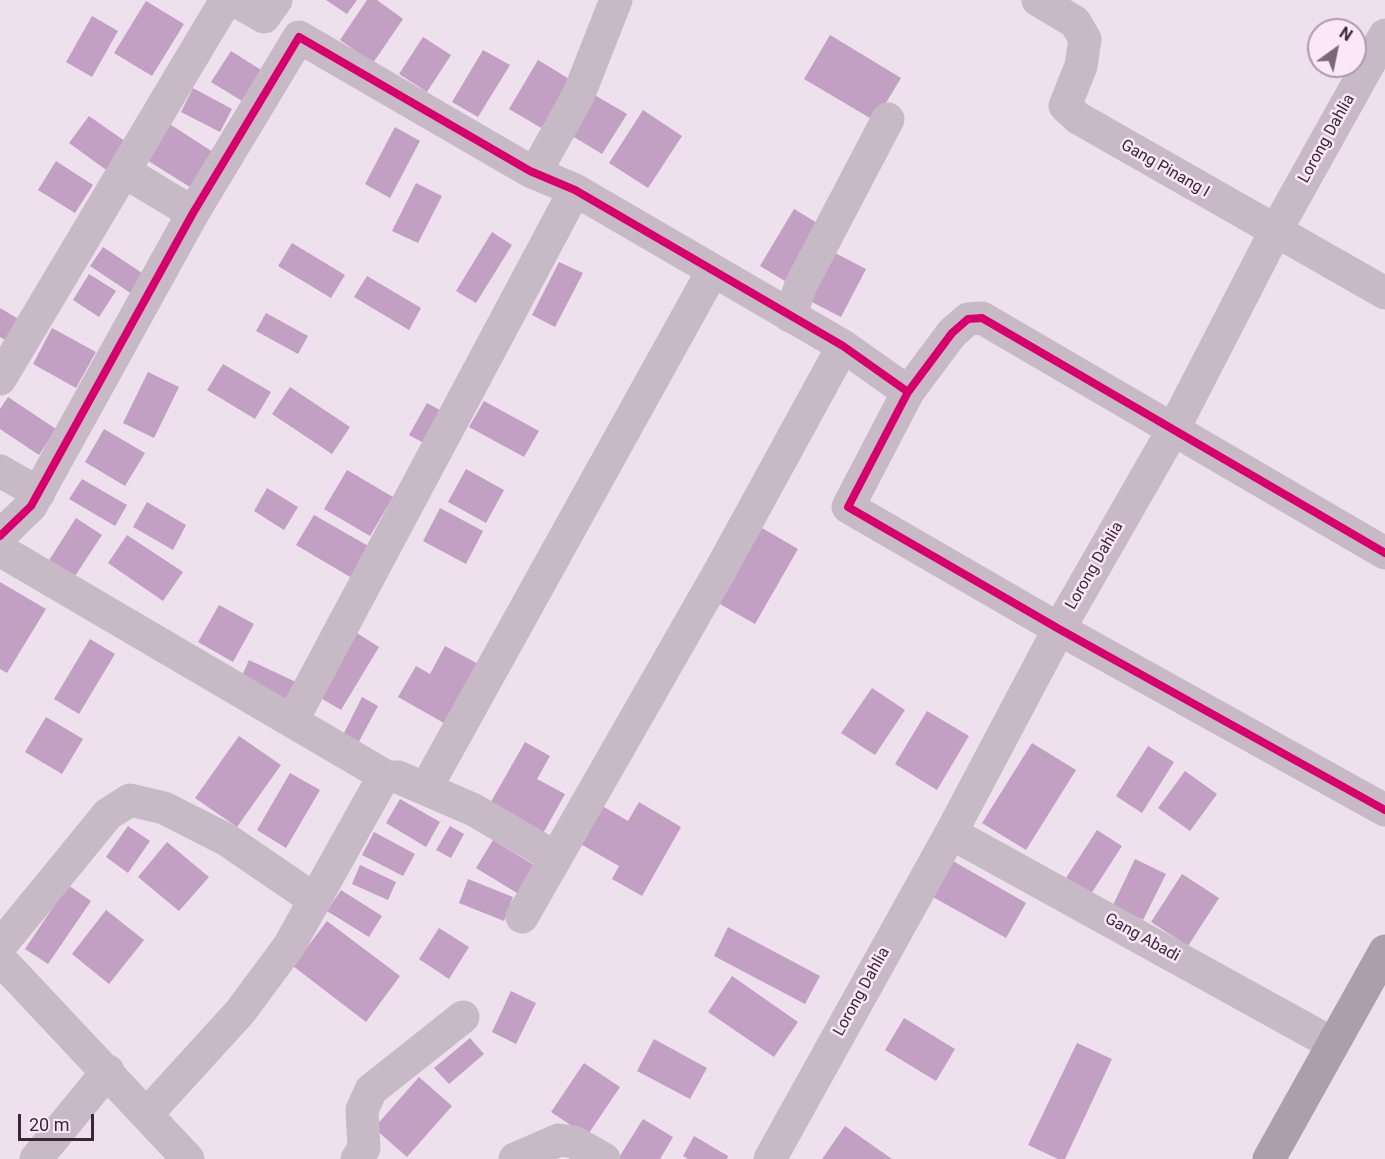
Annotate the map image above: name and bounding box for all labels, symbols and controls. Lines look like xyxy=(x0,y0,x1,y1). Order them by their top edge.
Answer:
north arrow xyxy=(1307,18,1367,78)
text: N xyxy=(1336,23,1356,45)
street label: Lorong Dahlia xyxy=(1295,91,1359,187)
street label: Gang Pinang I xyxy=(1117,136,1213,202)
street label: Lorong Dahlia xyxy=(1062,519,1128,613)
street label: Gang Abadi xyxy=(1101,910,1183,966)
street label: Lorong Dahlia xyxy=(830,944,894,1040)
scale bar xyxy=(21,1102,98,1140)
text: 20 m xyxy=(29,1114,69,1135)

